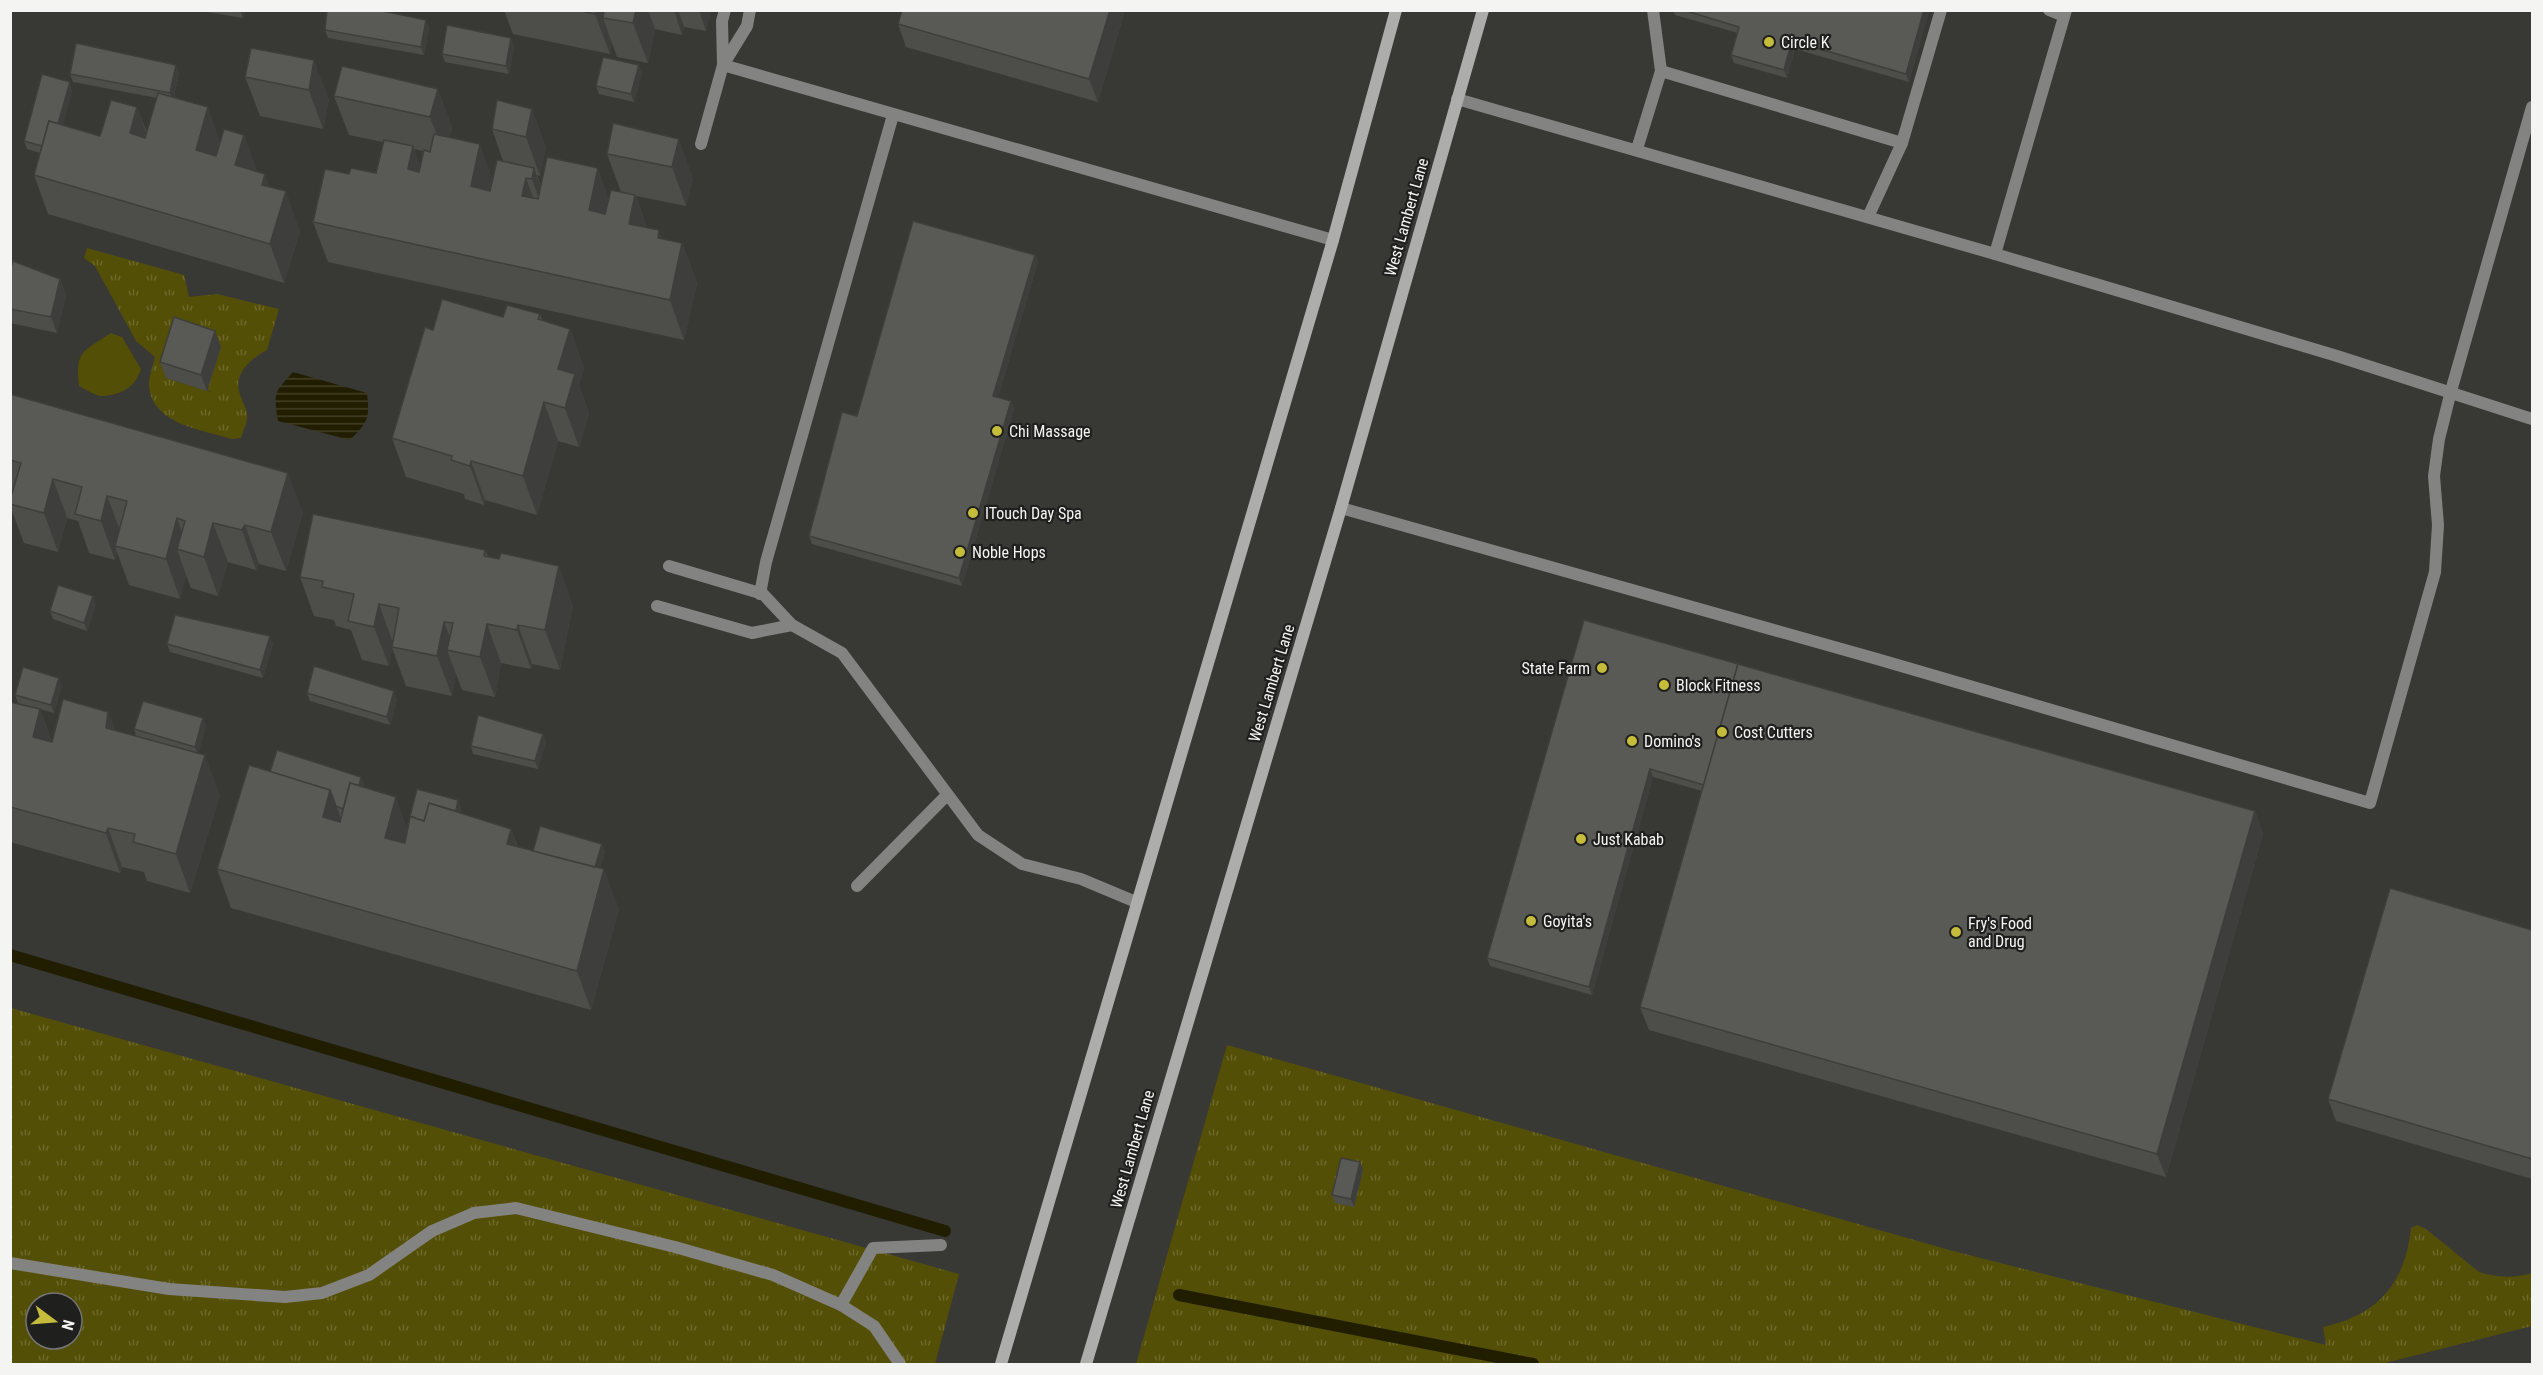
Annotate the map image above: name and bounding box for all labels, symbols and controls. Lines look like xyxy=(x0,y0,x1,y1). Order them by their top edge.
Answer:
place label: Circle K xyxy=(1781,33,1830,52)
marker: Circle K xyxy=(1762,35,1776,49)
street label: West Lambert Lane xyxy=(1381,156,1432,278)
place label: Chi Massage xyxy=(1009,422,1091,441)
marker: Chi Massage xyxy=(990,424,1004,438)
place label: ITouch Day Spa xyxy=(985,504,1082,523)
marker: ITouch Day Spa xyxy=(966,506,980,520)
place label: Noble Hops xyxy=(972,543,1046,562)
marker: Noble Hops xyxy=(953,545,967,559)
street label: West Lambert Lane xyxy=(1245,622,1298,744)
place label: State Farm xyxy=(1521,659,1590,678)
marker: State Farm xyxy=(1595,661,1609,675)
place label: Block Fitness xyxy=(1676,676,1761,695)
marker: Block Fitness xyxy=(1657,678,1671,692)
place label: Cost Cutters xyxy=(1734,723,1813,742)
marker: Cost Cutters xyxy=(1715,725,1729,739)
place label: Domino's xyxy=(1644,732,1701,751)
marker: Domino's xyxy=(1625,734,1639,748)
place label: Just Kabab xyxy=(1593,830,1664,849)
marker: Just Kabab xyxy=(1574,832,1588,846)
place label: Goyita's xyxy=(1543,912,1592,931)
marker: Goyita's xyxy=(1524,914,1538,928)
place label: Fry's Food and Drug xyxy=(1968,914,2032,951)
marker: Fry's Food and Drug xyxy=(1949,925,1963,939)
street label: West Lambert Lane xyxy=(1107,1088,1158,1210)
north arrow xyxy=(24,1291,84,1351)
text: N xyxy=(57,1318,78,1332)

